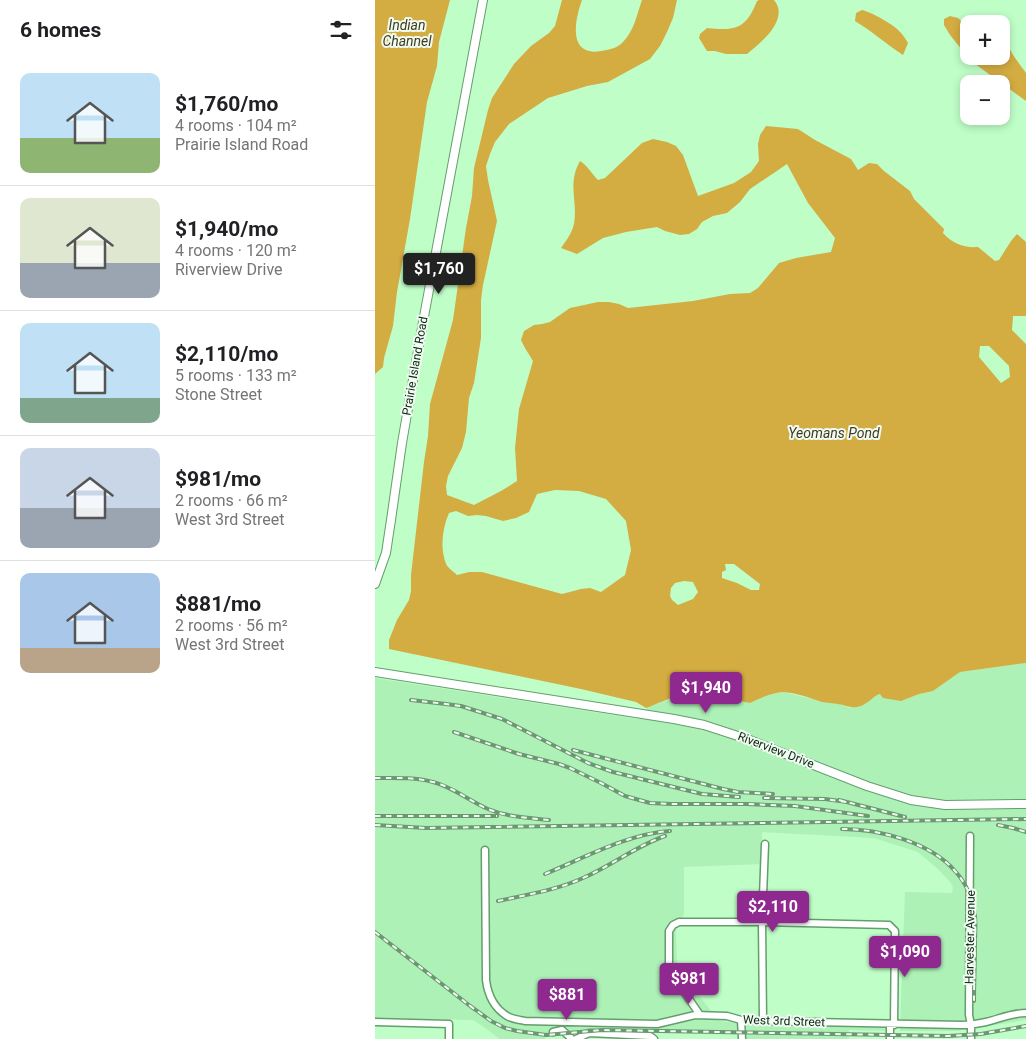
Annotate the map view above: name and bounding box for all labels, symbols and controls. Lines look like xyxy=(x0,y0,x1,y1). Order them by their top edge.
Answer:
map controls xyxy=(960,15,1010,125)
button: + xyxy=(960,15,1010,65)
icon: filters xyxy=(327,16,355,44)
water label: Indian Channel xyxy=(382,17,432,49)
text: 6 homes xyxy=(20,18,101,42)
button: − xyxy=(960,75,1010,125)
text: $1,760/mo xyxy=(175,92,278,116)
icon: home xyxy=(60,93,120,153)
text: 4 rooms · 104 m² xyxy=(175,116,297,135)
text: Prairie Island Road xyxy=(175,135,308,154)
text: $1,940/mo xyxy=(175,217,278,241)
icon: home xyxy=(60,218,120,278)
text: 4 rooms · 120 m² xyxy=(175,241,297,260)
pin: $1,760 xyxy=(398,252,480,295)
text: $1,760 xyxy=(414,259,464,278)
text: Riverview Drive xyxy=(175,260,283,279)
street label: Prairie Island Road xyxy=(399,316,431,416)
text: $2,110/mo xyxy=(175,342,278,366)
icon: home xyxy=(60,343,120,403)
text: 5 rooms · 133 m² xyxy=(175,366,297,385)
text: Stone Street xyxy=(175,385,262,404)
water label: Yeomans Pond xyxy=(788,425,880,441)
text: $981/mo xyxy=(175,467,261,491)
icon: home xyxy=(60,468,120,528)
text: 2 rooms · 66 m² xyxy=(175,491,288,510)
text: West 3rd Street xyxy=(175,510,284,529)
text: $881/mo xyxy=(175,592,261,616)
icon: home xyxy=(60,593,120,653)
text: 2 rooms · 56 m² xyxy=(175,616,288,635)
text: West 3rd Street xyxy=(175,635,284,654)
pin: $1,940 xyxy=(665,672,747,714)
text: $1,940 xyxy=(681,678,731,697)
street label: Riverview Drive xyxy=(736,729,816,771)
pin: $2,110 xyxy=(732,890,814,933)
street label: Harvester Avenue xyxy=(962,890,978,984)
text: $2,110 xyxy=(748,897,798,916)
pin: $1,090 xyxy=(864,936,946,978)
text: $1,090 xyxy=(880,942,930,961)
pin: $981 xyxy=(659,962,719,1005)
text: $981 xyxy=(671,969,707,988)
pin: $881 xyxy=(537,978,597,1021)
text: $881 xyxy=(549,985,585,1004)
street label: West 3rd Street xyxy=(743,1013,825,1029)

